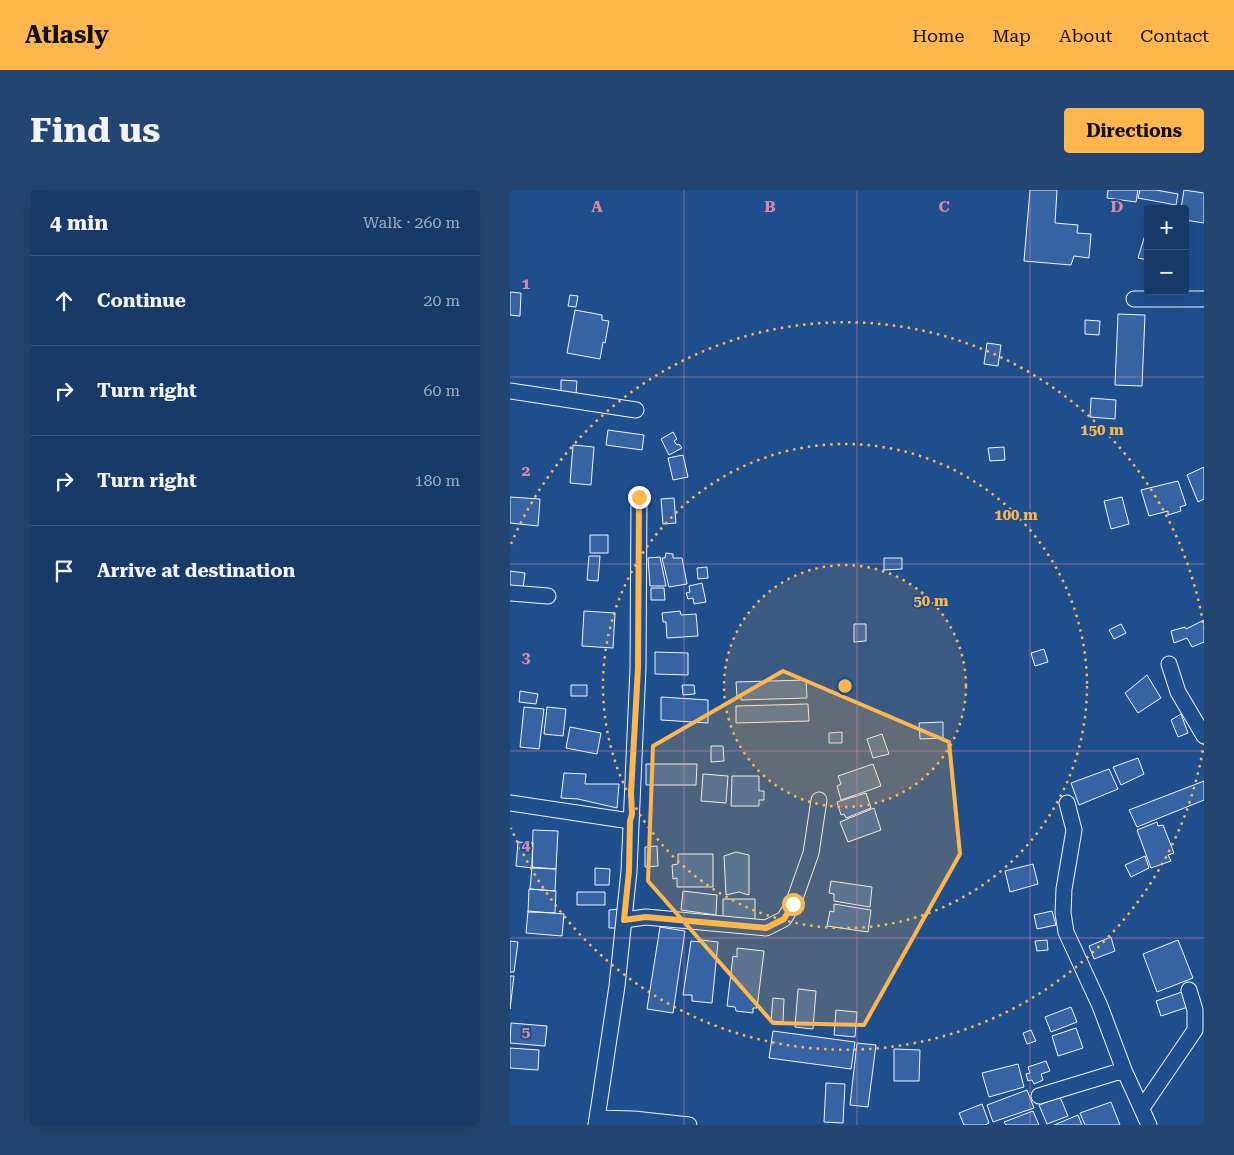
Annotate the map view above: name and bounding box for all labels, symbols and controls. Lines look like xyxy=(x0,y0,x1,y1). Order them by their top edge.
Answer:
text: Atlasly xyxy=(25,21,109,49)
text: Home xyxy=(912,25,964,46)
text: Map xyxy=(992,25,1031,46)
text: About xyxy=(1059,25,1112,46)
text: Contact xyxy=(1140,25,1209,46)
button: Directions xyxy=(1064,108,1204,153)
text: Find us xyxy=(30,110,160,151)
text: A xyxy=(591,197,603,216)
text: B xyxy=(764,197,776,216)
text: C xyxy=(938,197,950,216)
text: D xyxy=(1111,197,1124,216)
map controls xyxy=(1144,205,1189,295)
button: + xyxy=(1144,205,1189,250)
text: 4 min xyxy=(50,211,108,235)
text: Walk · 260 m xyxy=(363,213,460,232)
button: − xyxy=(1144,250,1189,295)
text: 1 xyxy=(522,274,531,293)
icon: ahead xyxy=(50,287,78,315)
text: Continue xyxy=(97,289,186,312)
text: 20 m xyxy=(423,291,460,310)
icon: right xyxy=(50,377,78,405)
text: Turn right xyxy=(97,379,197,402)
text: 60 m xyxy=(423,381,460,400)
text: 150 m xyxy=(1080,421,1124,439)
text: 2 xyxy=(522,461,531,480)
icon: right xyxy=(50,467,78,495)
text: Turn right xyxy=(97,469,197,492)
text: 180 m xyxy=(414,471,460,490)
route end xyxy=(628,486,651,509)
text: 100 m xyxy=(994,506,1038,524)
icon: arrive xyxy=(50,557,78,585)
text: Arrive at destination xyxy=(97,559,295,582)
text: 50 m xyxy=(913,592,949,610)
text: 3 xyxy=(522,648,531,667)
centre of rings xyxy=(836,677,854,695)
text: 4 xyxy=(522,835,531,854)
route start xyxy=(782,893,805,916)
text: 5 xyxy=(522,1022,531,1041)

